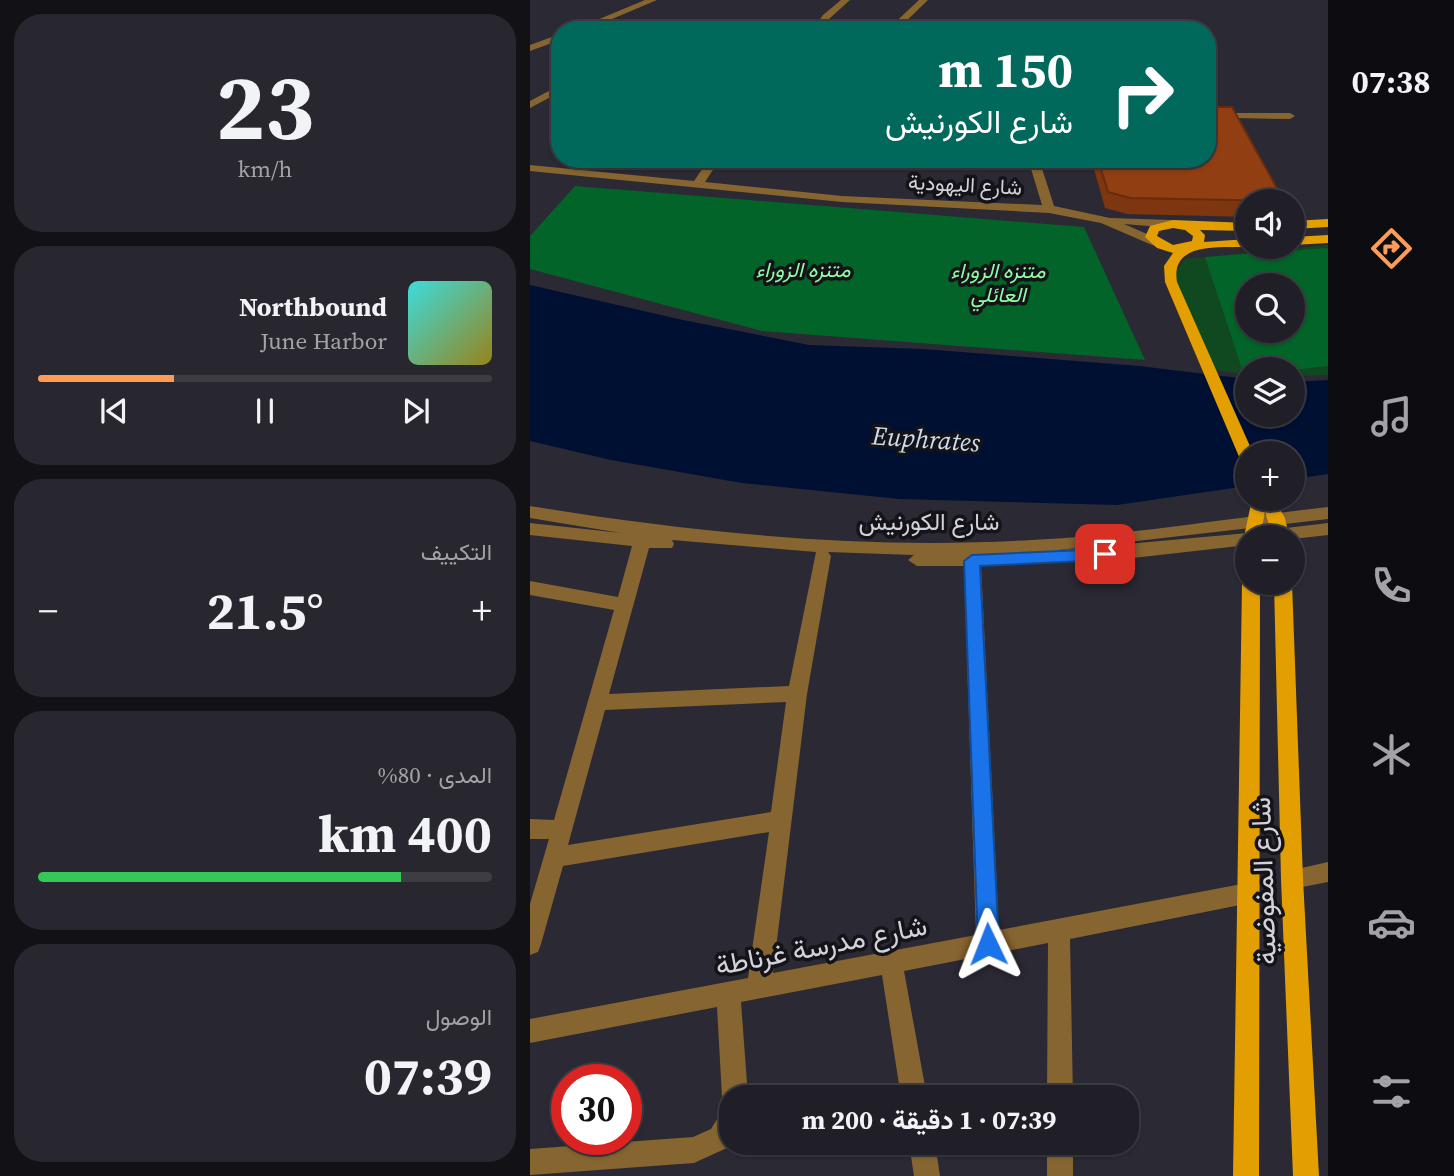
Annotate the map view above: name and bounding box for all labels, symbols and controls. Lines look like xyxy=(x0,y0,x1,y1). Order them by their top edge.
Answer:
text: 150 m xyxy=(938,36,1073,103)
text: 23 xyxy=(216,45,314,169)
icon: right xyxy=(1097,49,1188,140)
text: 07:38 xyxy=(1352,60,1431,104)
text: شارع الكورنيش xyxy=(885,100,1073,144)
text: km/h xyxy=(238,153,292,185)
street label: شارع اليهودية xyxy=(907,167,1023,202)
map controls xyxy=(1235,189,1305,595)
button: sound xyxy=(1235,189,1305,259)
icon: directions xyxy=(1367,224,1416,273)
park label: متنزه الزوراء xyxy=(756,255,851,284)
park label: متنزه الزوراء العائلي xyxy=(951,256,1046,312)
button: search xyxy=(1235,273,1305,343)
text: Northbound xyxy=(239,289,387,325)
text: June Harbor xyxy=(260,325,387,357)
button: layers xyxy=(1235,357,1305,427)
icon: previous xyxy=(95,392,133,430)
icon: pause xyxy=(246,392,284,430)
icon: next xyxy=(397,392,435,430)
icon: music xyxy=(1367,392,1416,441)
water label: Euphrates xyxy=(870,417,982,461)
button: + xyxy=(1235,441,1305,511)
street label: شارع الكورنيش xyxy=(858,505,1000,538)
pin xyxy=(1075,524,1135,584)
button: − xyxy=(1235,525,1305,595)
icon: arrive xyxy=(1086,535,1124,573)
text: التكييف xyxy=(421,536,492,568)
icon: phone xyxy=(1367,561,1416,610)
text: 21.5° xyxy=(206,575,324,646)
text: − xyxy=(38,585,58,637)
text: + xyxy=(472,585,492,637)
icon: climate xyxy=(1367,730,1416,779)
text: المدى · 80% xyxy=(378,759,492,791)
street label: شارع المفوضية xyxy=(1241,796,1285,966)
text: 400 km xyxy=(318,798,492,869)
icon: car xyxy=(1367,898,1416,947)
street label: شارع مدرسة غرناطة xyxy=(712,906,930,984)
position arrow xyxy=(951,907,1025,981)
text: الوصول xyxy=(426,1001,492,1033)
text: 07:39 xyxy=(364,1040,492,1111)
speed limit sign: 30 xyxy=(551,1064,642,1155)
icon: filters xyxy=(1367,1067,1416,1116)
text: 07:39 · 1 دقيقة · 200 m xyxy=(802,1102,1056,1138)

